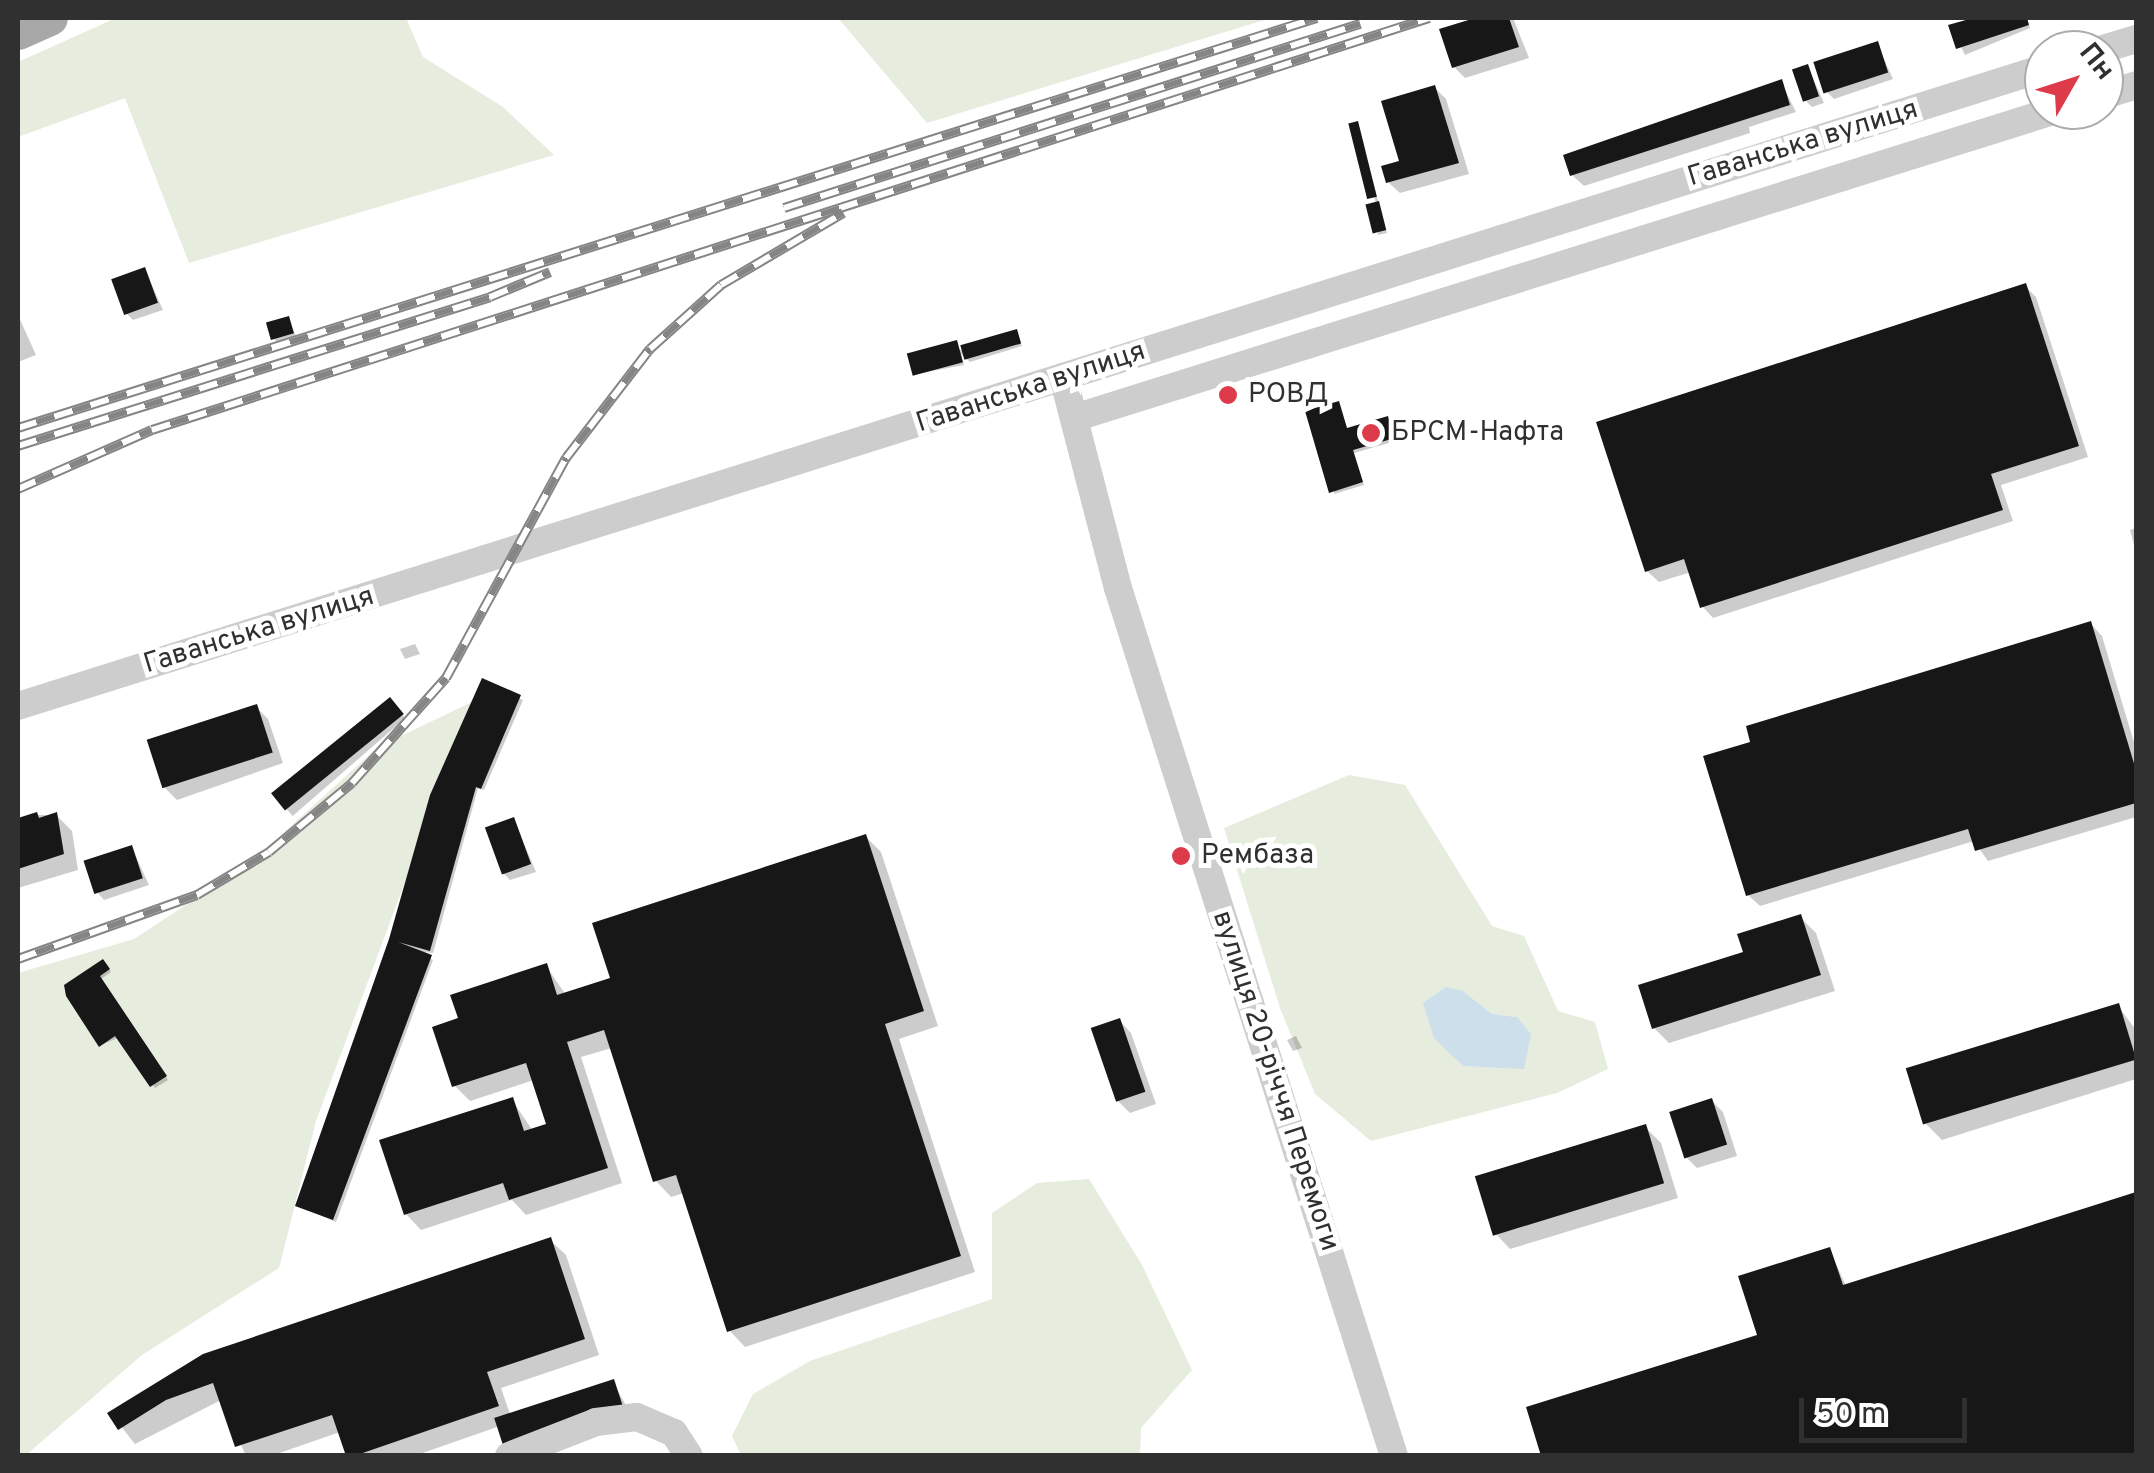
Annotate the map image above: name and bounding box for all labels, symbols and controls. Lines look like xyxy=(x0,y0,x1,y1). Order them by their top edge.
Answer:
north arrow xyxy=(2024,30,2124,130)
text: Пн xyxy=(2070,36,2122,88)
street label: Гаванська вулиця xyxy=(1684,93,1922,195)
street label: Гаванська вулиця xyxy=(912,335,1150,441)
place label: РОВД xyxy=(1248,378,1329,412)
marker: РОВД xyxy=(1217,384,1239,406)
place label: БРСМ-Нафта xyxy=(1391,416,1564,450)
marker: БРСМ-Нафта xyxy=(1360,422,1382,444)
street label: Гаванська вулиця xyxy=(140,580,378,682)
place label: Рембаза xyxy=(1201,839,1314,873)
marker: Рембаза xyxy=(1170,845,1192,867)
street label: вулиця 20-річчя Перемоги xyxy=(1204,907,1346,1255)
scale bar xyxy=(1804,1378,1972,1440)
text: 50 m xyxy=(1816,1397,1886,1434)

